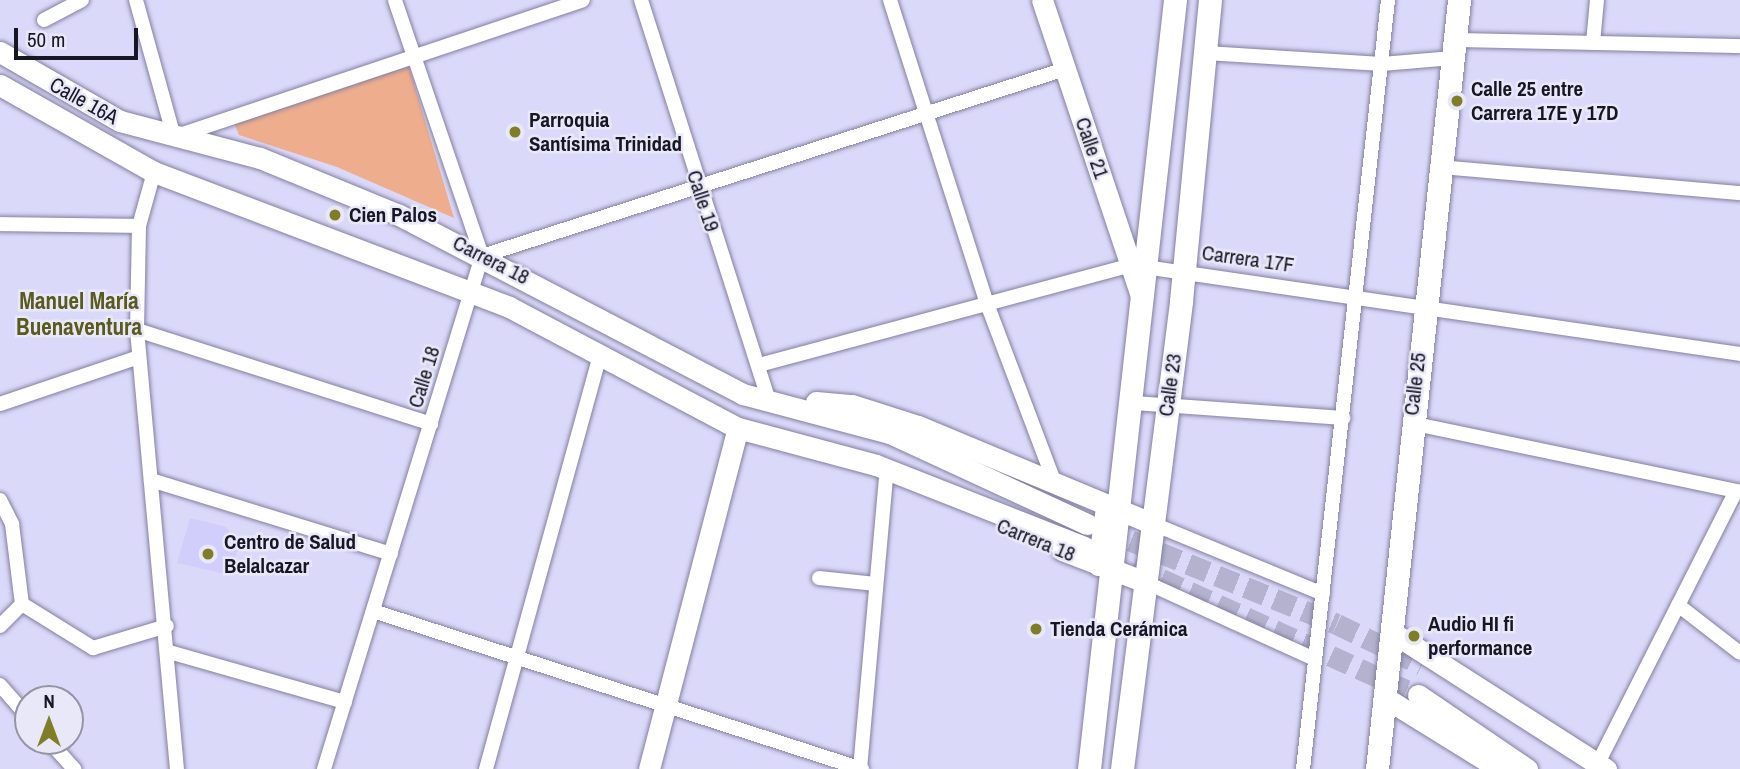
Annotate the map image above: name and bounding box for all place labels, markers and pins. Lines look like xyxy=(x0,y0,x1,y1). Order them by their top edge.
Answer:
place label: Calle 25 entre Carrera 17E y 17D xyxy=(1471,76,1618,126)
marker: Calle 25 entre Carrera 17E y 17D xyxy=(1449,93,1465,109)
place label: Parroquia Santísima Trinidad xyxy=(529,107,682,157)
marker: Parroquia Santísima Trinidad xyxy=(507,124,523,140)
place label: Cien Palos xyxy=(349,202,437,228)
marker: Cien Palos xyxy=(327,207,343,223)
place label: Centro de Salud Belalcazar xyxy=(224,529,356,579)
marker: Centro de Salud Belalcazar xyxy=(198,544,218,564)
place label: Audio HI fi performance xyxy=(1428,611,1532,661)
place label: Tienda Cerámica xyxy=(1050,616,1188,642)
marker: Tienda Cerámica xyxy=(1028,621,1044,637)
marker: Audio HI fi performance xyxy=(1406,628,1422,644)

